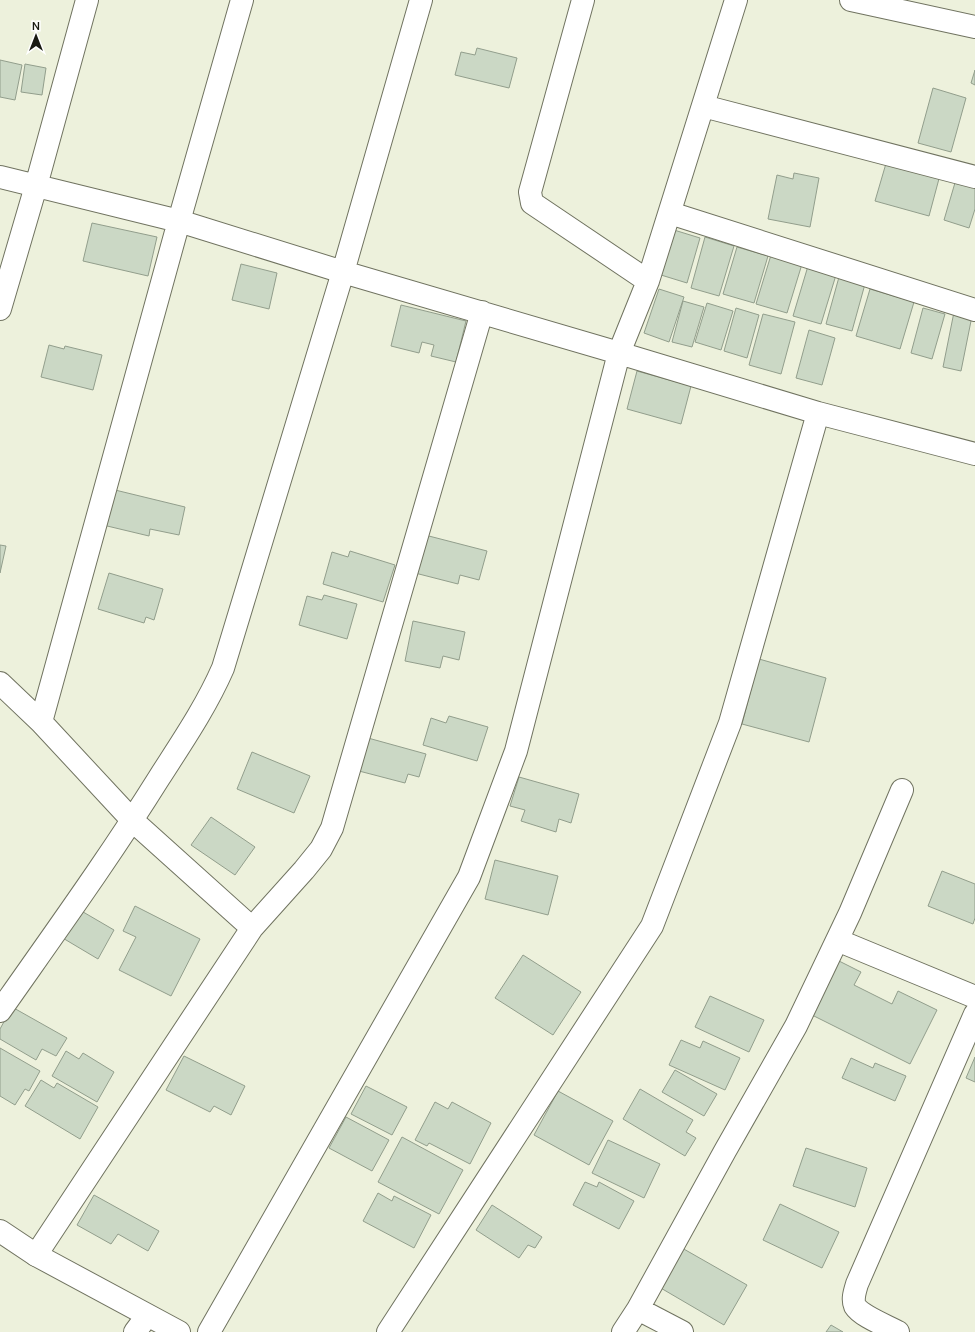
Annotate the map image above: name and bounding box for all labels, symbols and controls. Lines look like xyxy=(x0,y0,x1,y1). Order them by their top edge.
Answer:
north arrow xyxy=(16,16,56,56)
text: N xyxy=(32,18,40,33)

